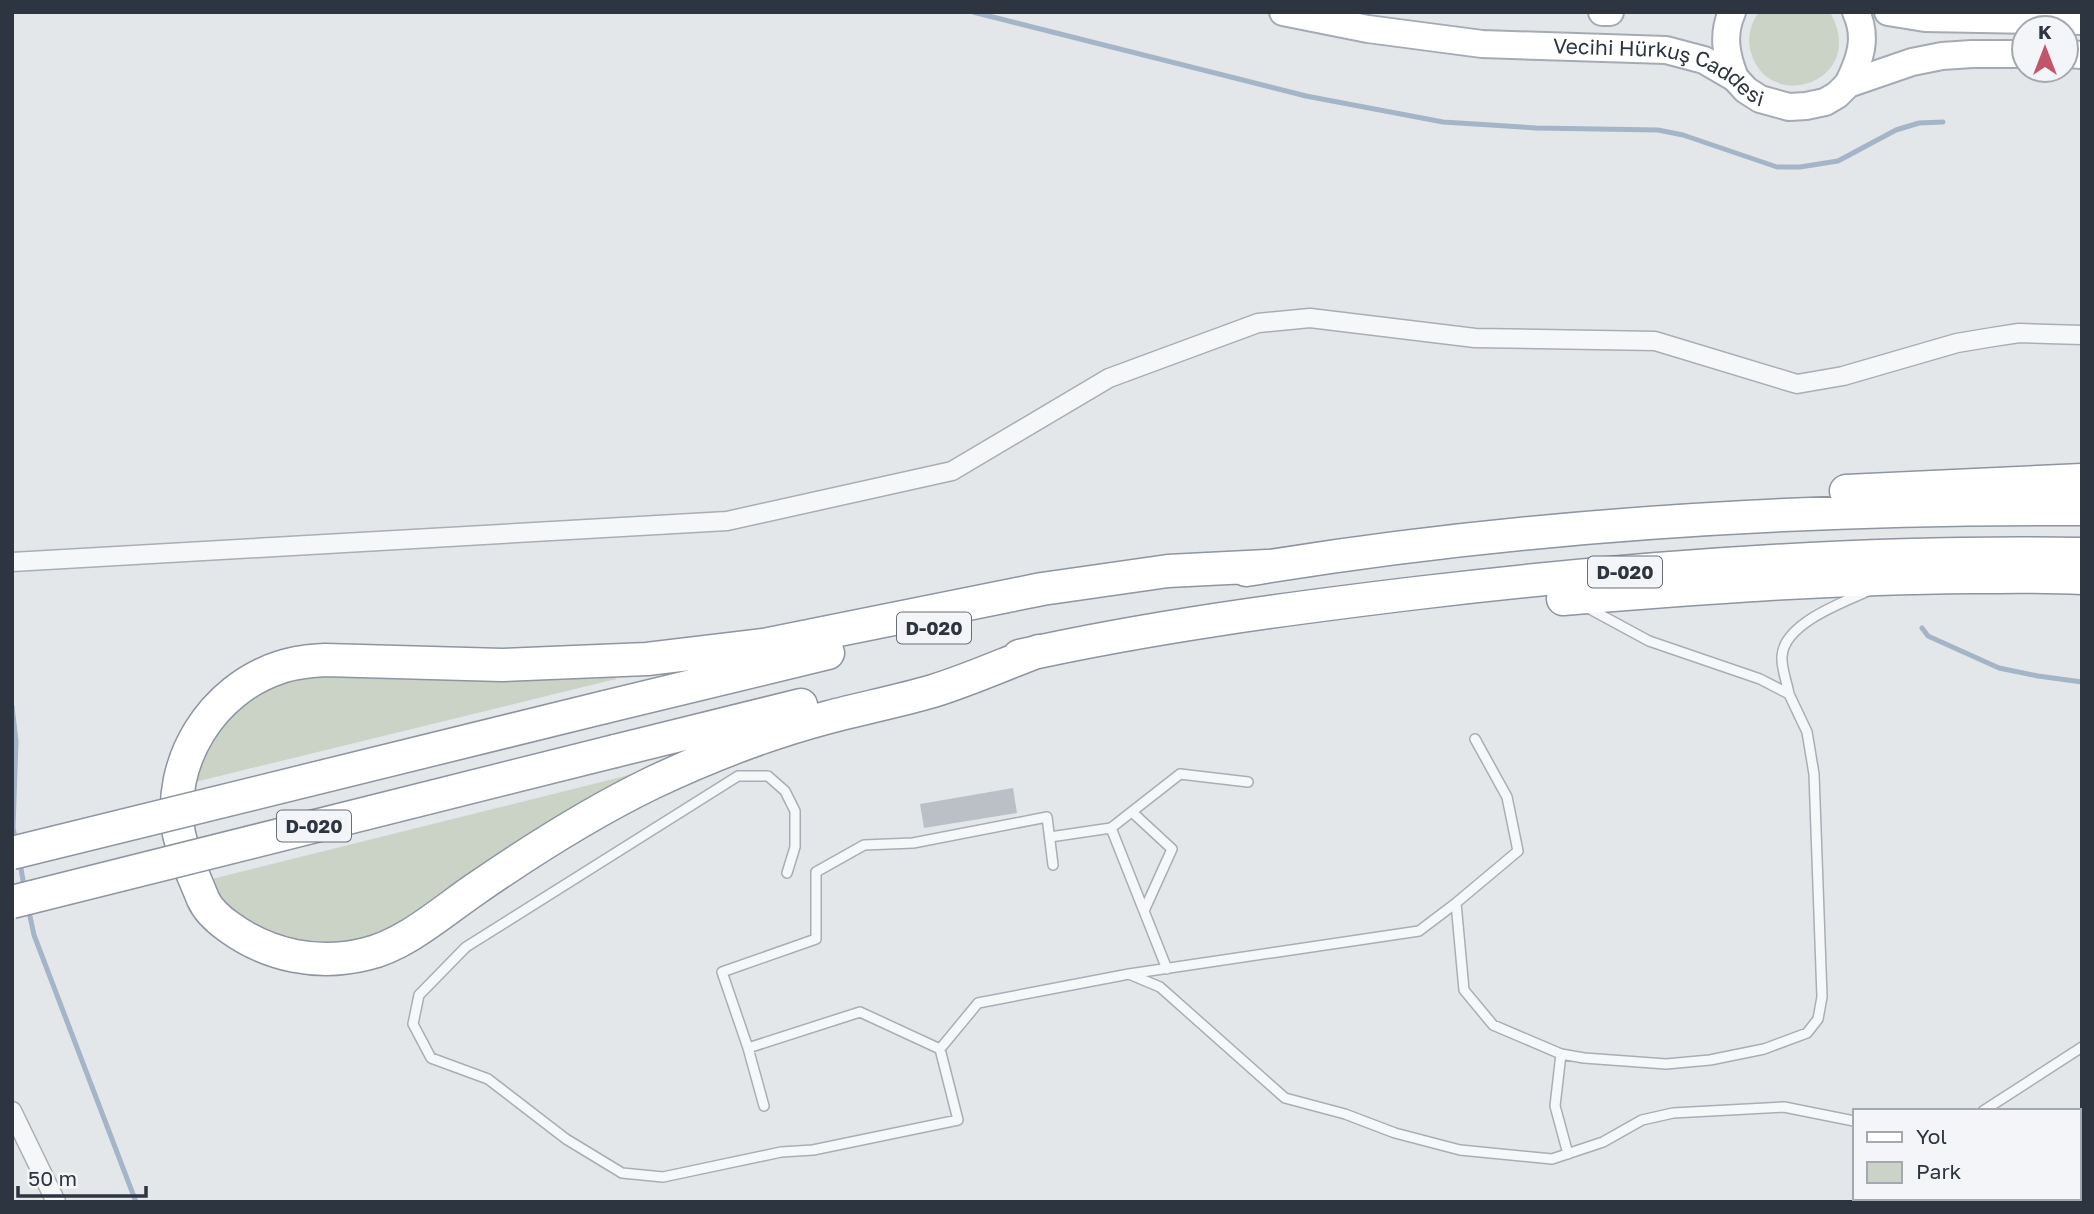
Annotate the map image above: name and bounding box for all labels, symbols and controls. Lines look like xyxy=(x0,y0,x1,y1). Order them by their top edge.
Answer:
north arrow xyxy=(2010,14,2080,84)
text: K xyxy=(2038,20,2052,43)
street label: Vecihi Hürkuş Caddesi xyxy=(1553,32,1767,112)
road number: D-020 xyxy=(1588,556,1662,587)
road number: D-020 xyxy=(897,612,971,643)
road number: D-020 xyxy=(277,810,351,842)
legend xyxy=(1853,1109,2080,1200)
text: Yol xyxy=(1916,1123,1947,1149)
scale bar xyxy=(18,1154,145,1198)
text: Park xyxy=(1916,1158,1962,1184)
text: 50 m xyxy=(28,1165,77,1191)

